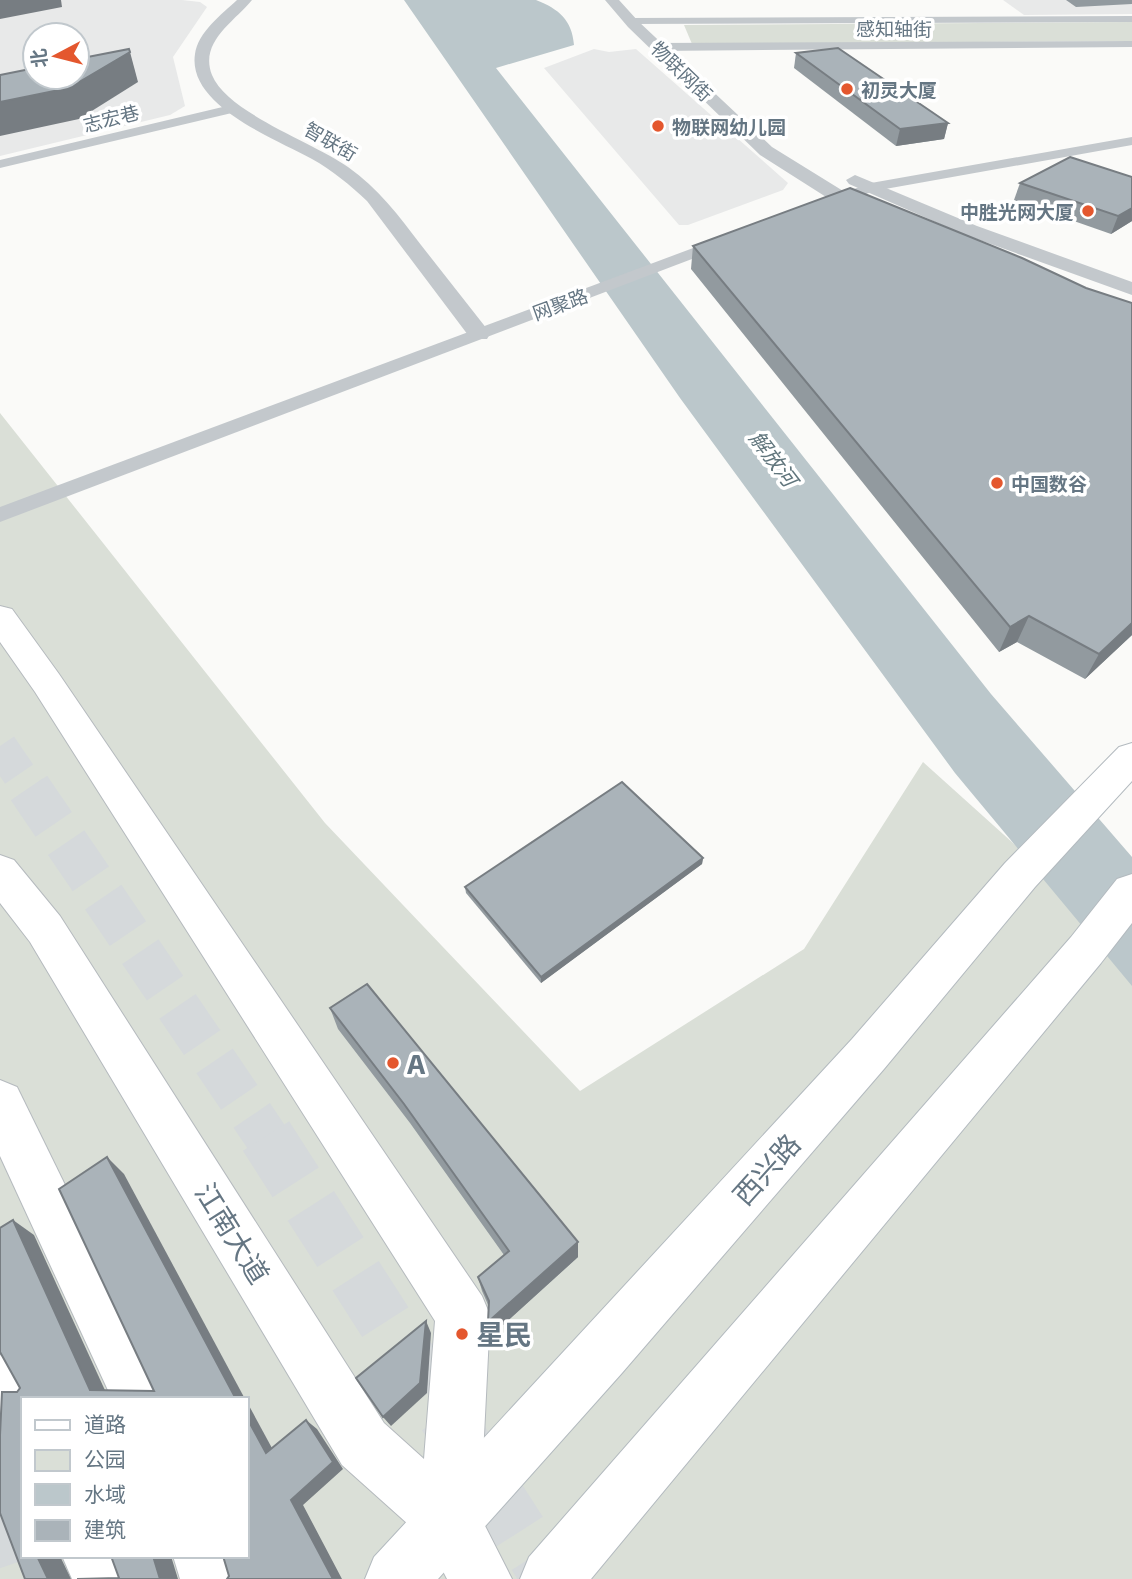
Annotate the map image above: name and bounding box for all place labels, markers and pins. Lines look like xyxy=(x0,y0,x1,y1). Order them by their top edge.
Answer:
place label: 初灵大厦 xyxy=(861,78,937,101)
marker: 初灵大厦 xyxy=(839,81,855,97)
place label: 物联网幼儿园 xyxy=(672,115,786,138)
marker: 物联网幼儿园 xyxy=(650,118,666,134)
place label: 中胜光网大厦 xyxy=(960,200,1074,223)
marker: 中胜光网大厦 xyxy=(1080,203,1096,219)
place label: 中国数谷 xyxy=(1011,472,1087,495)
marker: 中国数谷 xyxy=(989,475,1005,491)
place label: A xyxy=(407,1046,426,1080)
marker: A xyxy=(385,1055,401,1071)
place label: 星民 xyxy=(476,1317,532,1351)
marker: 星民 xyxy=(454,1326,470,1342)

